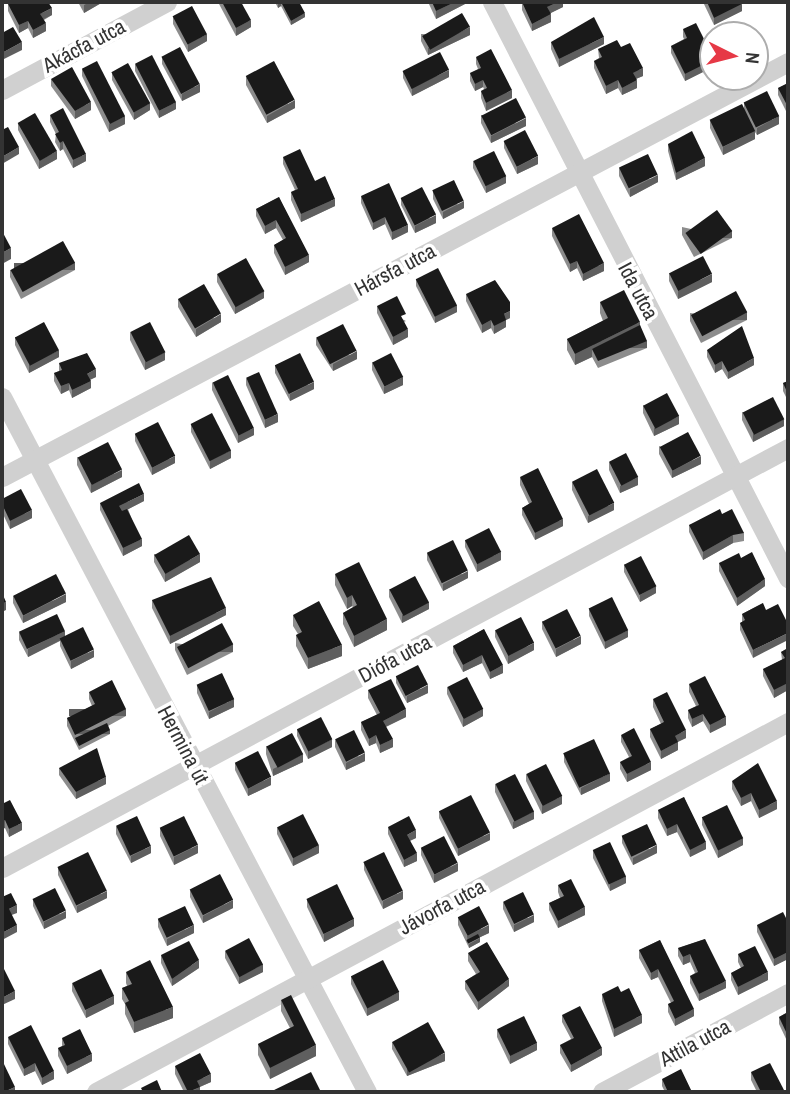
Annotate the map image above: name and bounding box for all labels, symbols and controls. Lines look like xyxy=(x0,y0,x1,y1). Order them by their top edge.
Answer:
street label: Akácfa utca xyxy=(38,14,130,78)
north arrow xyxy=(699,21,769,91)
text: N xyxy=(739,51,766,65)
street label: Hársfa utca xyxy=(350,238,440,302)
street label: Ida utca xyxy=(612,258,664,324)
street label: Diófa utca xyxy=(354,629,436,689)
street label: Hermina út xyxy=(152,701,214,789)
street label: Jávorfa utca xyxy=(395,874,489,940)
street label: Attila utca xyxy=(655,1014,735,1072)

